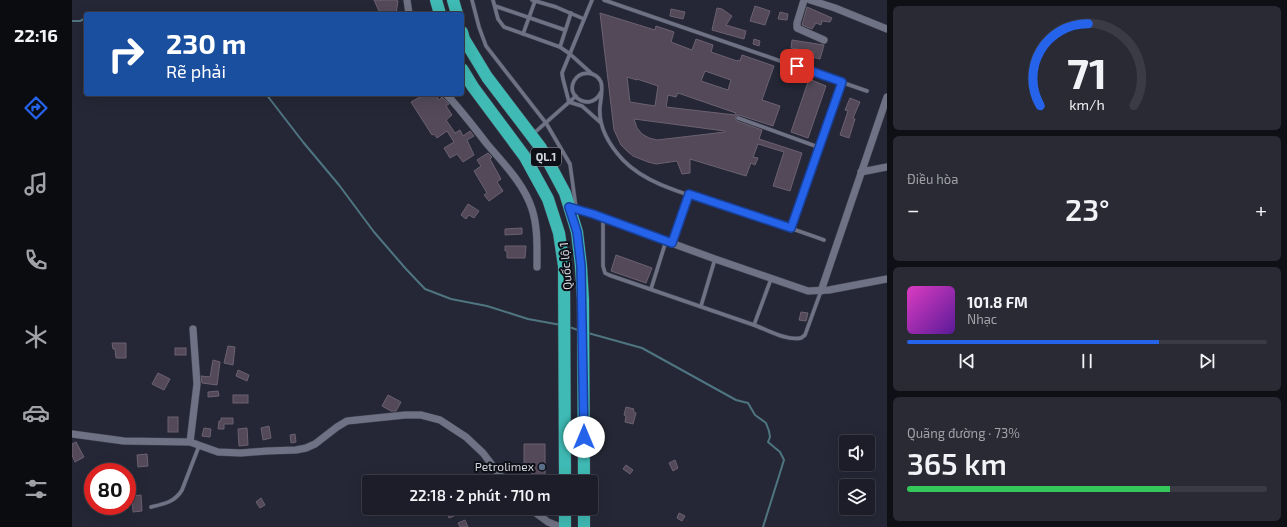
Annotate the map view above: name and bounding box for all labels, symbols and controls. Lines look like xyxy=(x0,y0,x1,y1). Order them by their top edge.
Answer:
text: 22:16 xyxy=(14,24,58,46)
text: 230 m xyxy=(166,26,247,60)
icon: right xyxy=(100,28,152,80)
text: 71 xyxy=(1067,47,1107,97)
pin xyxy=(780,49,814,83)
icon: arrive xyxy=(786,55,808,77)
text: Rẽ phải xyxy=(166,60,226,82)
icon: directions xyxy=(22,94,50,122)
text: km/h xyxy=(1069,96,1105,113)
road number: QL.1 xyxy=(531,148,561,166)
icon: music xyxy=(22,170,50,198)
text: Điều hòa xyxy=(907,171,958,187)
text: 23° xyxy=(1065,191,1110,227)
text: − xyxy=(907,196,920,222)
text: + xyxy=(1255,196,1267,222)
street label: Quốc lộ 1 xyxy=(556,241,575,291)
icon: phone xyxy=(22,246,50,274)
text: 101.8 FM xyxy=(967,293,1028,311)
text: Nhạc xyxy=(967,311,997,327)
icon: climate xyxy=(22,323,50,351)
icon: previous xyxy=(956,350,978,372)
icon: pause xyxy=(1076,350,1098,372)
icon: next xyxy=(1196,350,1218,372)
icon: car xyxy=(22,399,50,427)
position arrow xyxy=(563,416,605,458)
text: Quãng đường · 73% xyxy=(907,425,1020,441)
map controls xyxy=(839,435,875,515)
button: sound xyxy=(839,435,875,471)
text: 365 km xyxy=(907,445,1007,481)
place label: Petrolimex xyxy=(475,459,535,473)
marker: Petrolimex xyxy=(537,462,547,472)
speed limit sign: 80 xyxy=(84,463,136,515)
icon: filters xyxy=(22,475,50,503)
button: layers xyxy=(839,479,875,515)
text: 22:18 · 2 phút · 710 m xyxy=(409,486,551,504)

